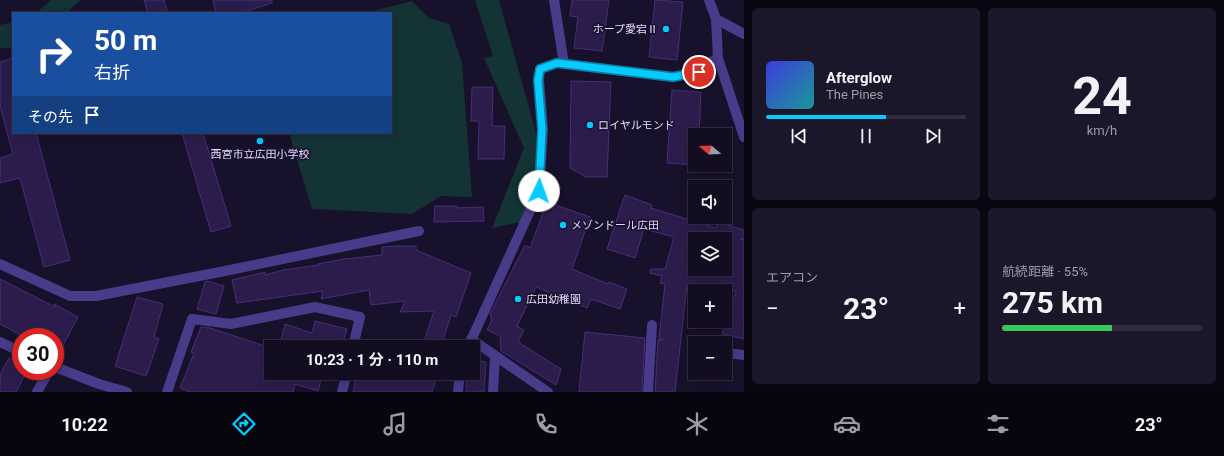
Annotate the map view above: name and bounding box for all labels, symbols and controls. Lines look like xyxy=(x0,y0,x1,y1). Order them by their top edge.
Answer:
place label: ホープ愛宕Ⅱ xyxy=(593,23,658,36)
text: 50 m xyxy=(94,24,157,57)
marker: ホープ愛宕Ⅱ xyxy=(661,24,671,34)
icon: right xyxy=(28,28,80,80)
pin xyxy=(682,55,716,89)
icon: arrive xyxy=(688,61,710,83)
text: 右折 xyxy=(94,62,130,83)
text: 24 xyxy=(1072,66,1132,127)
text: Afterglow xyxy=(826,69,892,87)
text: The Pines xyxy=(826,87,883,102)
icon: arrive xyxy=(81,104,103,126)
text: その先 xyxy=(28,108,73,126)
place label: ロイヤルモンド xyxy=(598,119,675,132)
marker: ロイヤルモンド xyxy=(585,120,595,130)
text: km/h xyxy=(1087,123,1117,138)
icon: previous xyxy=(788,125,810,147)
icon: pause xyxy=(855,125,877,147)
icon: next xyxy=(922,125,944,147)
north arrow xyxy=(688,128,732,172)
map controls xyxy=(688,128,732,380)
marker: 西宮市立広田小学校 xyxy=(255,136,265,146)
place label: 西宮市立広田小学校 xyxy=(211,148,310,161)
position arrow xyxy=(518,170,560,212)
button: sound xyxy=(688,180,732,224)
place label: メゾンドール広田 xyxy=(571,219,659,232)
marker: メゾンドール広田 xyxy=(558,220,568,230)
button: layers xyxy=(688,232,732,276)
text: 航続距離 · 55% xyxy=(1002,264,1088,279)
text: エアコン xyxy=(766,270,818,285)
button: + xyxy=(688,284,732,328)
text: 275 km xyxy=(1002,285,1103,320)
text: 23° xyxy=(843,291,889,326)
place label: 広田幼稚園 xyxy=(526,293,581,306)
marker: 広田幼稚園 xyxy=(513,294,523,304)
text: − xyxy=(766,296,779,321)
text: + xyxy=(954,296,966,321)
speed limit sign: 30 xyxy=(12,328,64,380)
button: − xyxy=(688,336,732,380)
text: 10:23 · 1 分 · 110 m xyxy=(306,351,438,369)
icon: directions xyxy=(230,410,258,438)
icon: music xyxy=(381,410,409,438)
icon: phone xyxy=(532,410,560,438)
icon: climate xyxy=(683,410,711,438)
icon: car xyxy=(833,410,861,438)
icon: filters xyxy=(984,410,1012,438)
text: 10:22 xyxy=(61,414,108,435)
text: 23° xyxy=(1135,414,1163,435)

